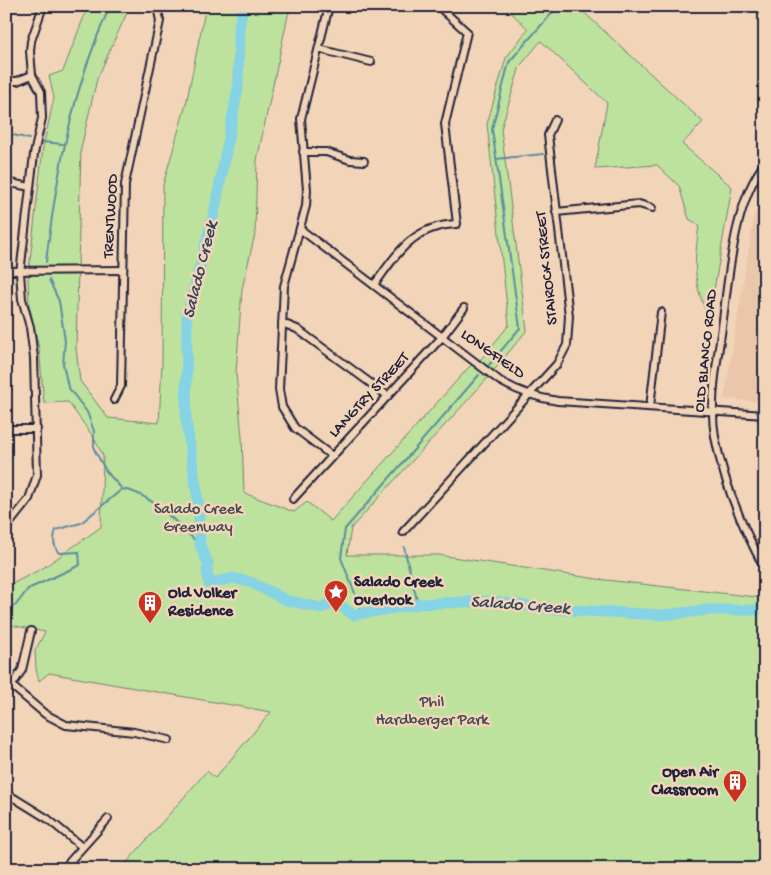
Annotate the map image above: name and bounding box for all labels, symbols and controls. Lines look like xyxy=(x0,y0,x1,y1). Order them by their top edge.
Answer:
street label: TRENTWOOD xyxy=(100,173,124,260)
street label: STAIROCK STREET xyxy=(532,209,563,326)
water label: Salado Creek xyxy=(179,217,224,321)
street label: OLD BLANCO ROAD xyxy=(691,288,723,413)
street label: LONGFIELD xyxy=(456,326,528,384)
street label: LANGTRY STREET xyxy=(326,349,415,443)
park label: Salado Creek Greenway xyxy=(154,501,244,538)
place label: Salado Creek Overlook xyxy=(354,574,444,611)
place icon: Salado Creek Overlook xyxy=(323,579,349,613)
place label: Old Volker Residence xyxy=(167,585,238,622)
building icon: Old Volker Residence xyxy=(137,590,163,624)
water label: Salado Creek xyxy=(470,592,572,620)
park label: Phil Hardberger Park xyxy=(376,694,490,731)
place label: Open Air Classroom xyxy=(651,764,720,801)
building icon: Open Air Classroom xyxy=(722,769,748,803)

